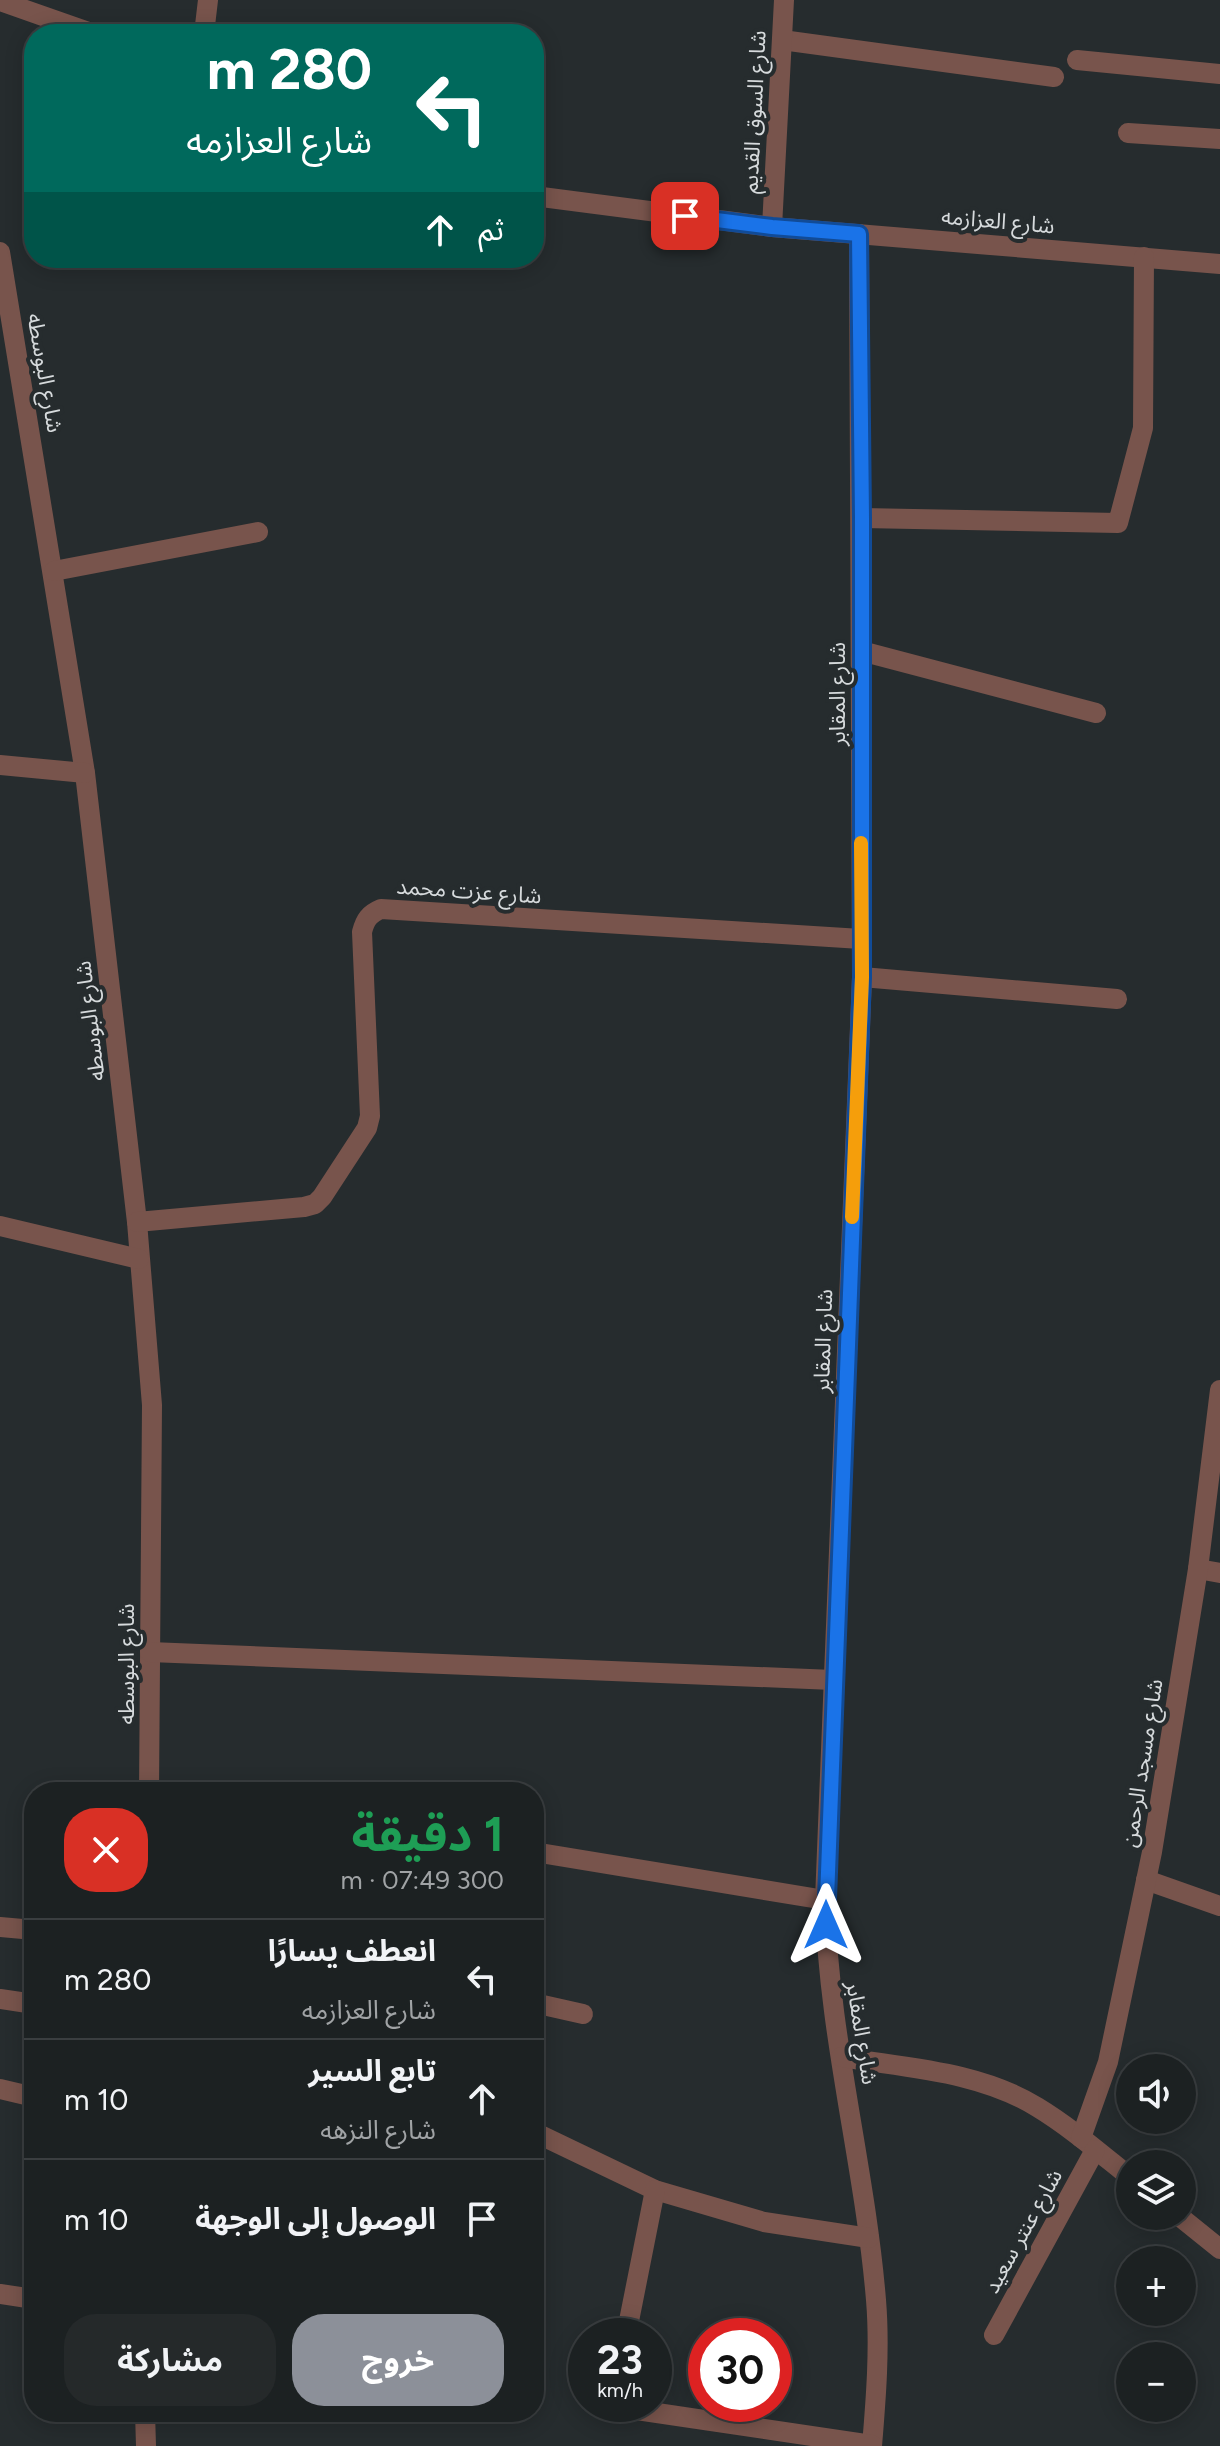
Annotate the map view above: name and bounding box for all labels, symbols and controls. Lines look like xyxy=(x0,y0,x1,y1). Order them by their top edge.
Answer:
street label: شارع السوق القديم xyxy=(736,30,775,194)
text: 280 m xyxy=(207,36,372,103)
icon: left xyxy=(400,56,504,160)
text: شارع العزازمه xyxy=(186,119,372,162)
pin xyxy=(651,182,719,250)
icon: arrive xyxy=(663,194,707,238)
street label: شارع العزازمه xyxy=(940,203,1056,242)
icon: ahead xyxy=(418,208,462,252)
text: ثم xyxy=(478,211,504,248)
street label: شارع البوسطه xyxy=(18,311,69,435)
street label: شارع المقابر xyxy=(824,642,854,747)
street label: شارع عزت محمد xyxy=(395,872,542,913)
street label: شارع البوسطه xyxy=(69,959,114,1083)
street label: شارع المقابر xyxy=(808,1289,841,1395)
street label: شارع البوسطه xyxy=(113,1604,143,1724)
street label: شارع مسجد الرحمن xyxy=(1115,1677,1172,1850)
text: 1 دقيقة xyxy=(352,1805,504,1863)
button: close xyxy=(64,1808,148,1892)
text: 300 m · 07:49 xyxy=(340,1864,504,1896)
position arrow xyxy=(784,1883,868,1967)
text: انعطف يسارًا xyxy=(268,1932,436,1969)
icon: left xyxy=(460,1957,504,2001)
text: 280 m xyxy=(64,1961,151,1998)
street label: شارع المقابر xyxy=(837,1979,883,2087)
text: شارع العزازمه xyxy=(302,1994,436,2026)
text: تابع السير xyxy=(309,2052,436,2089)
map controls xyxy=(1116,2054,1196,2422)
button: sound xyxy=(1116,2054,1196,2134)
icon: ahead xyxy=(460,2077,504,2121)
text: 10 m xyxy=(64,2081,129,2118)
text: شارع النزهه xyxy=(320,2114,436,2146)
button: layers xyxy=(1116,2150,1196,2230)
street label: شارع عنتر سعيد xyxy=(978,2164,1071,2299)
icon: arrive xyxy=(460,2197,504,2241)
text: الوصول إلى الوجهة xyxy=(195,2200,436,2237)
text: 10 m xyxy=(64,2201,129,2238)
button: + xyxy=(1116,2246,1196,2326)
button: مشاركة xyxy=(64,2314,276,2406)
button: خروج xyxy=(292,2314,504,2406)
speed limit sign: 30 xyxy=(688,2318,792,2422)
text: 23 xyxy=(597,2336,643,2384)
button: − xyxy=(1116,2342,1196,2422)
text: km/h xyxy=(597,2378,643,2402)

